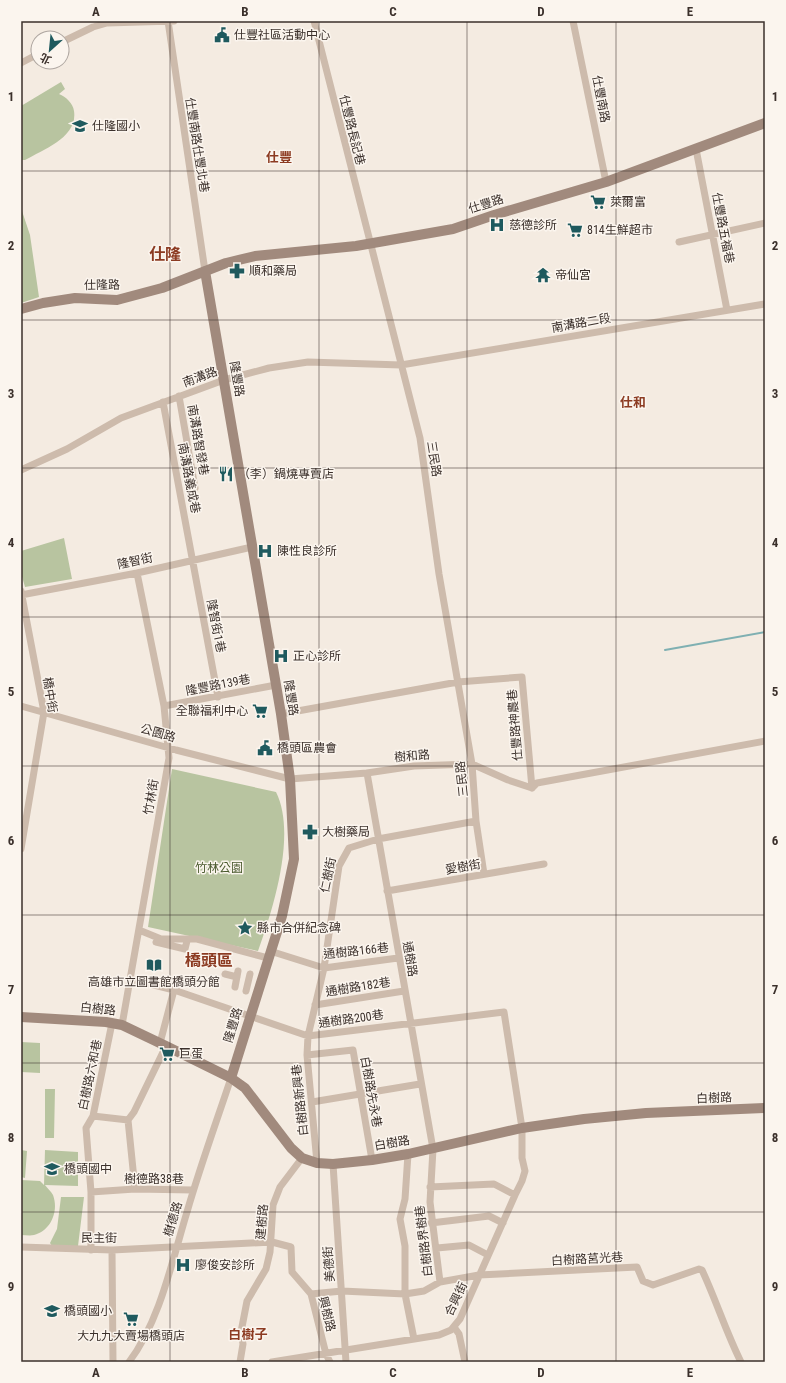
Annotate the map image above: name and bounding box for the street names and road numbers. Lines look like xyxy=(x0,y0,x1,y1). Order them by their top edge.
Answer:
street label: 仕豐南路 xyxy=(590,74,612,124)
street label: 仕豐路長記巷 xyxy=(336,93,368,167)
street label: 仕豐南路仕豐北巷 xyxy=(183,96,211,194)
street label: 仕豐路五福巷 xyxy=(709,191,737,265)
street label: 仕豐路 xyxy=(467,192,505,216)
street label: 仕隆路 xyxy=(84,278,120,292)
street label: 南溝路二段 xyxy=(550,311,612,335)
street label: 隆豐路 xyxy=(227,360,247,398)
street label: 南溝路 xyxy=(181,364,219,390)
street label: 南溝路智發巷 xyxy=(185,403,211,477)
street label: 三民路 xyxy=(424,440,444,478)
street label: 南溝路義成巷 xyxy=(175,441,203,515)
street label: 隆智街 xyxy=(116,550,154,572)
street label: 隆智街1巷 xyxy=(204,598,228,654)
street label: 隆豐路139巷 xyxy=(184,672,252,698)
street label: 橋中街 xyxy=(40,676,60,714)
street label: 隆豐路 xyxy=(281,679,301,717)
street label: 仕豐路神農巷 xyxy=(505,689,525,761)
street label: 公園路 xyxy=(139,721,177,745)
street label: 樹和路 xyxy=(393,747,431,765)
street label: 三民路 xyxy=(453,760,471,798)
street label: 竹林街 xyxy=(141,778,161,816)
street label: 仁樹街 xyxy=(317,856,339,894)
street label: 愛樹街 xyxy=(444,857,482,877)
street label: 通樹路 xyxy=(400,940,420,978)
street label: 通樹路166巷 xyxy=(323,941,389,961)
street label: 通樹路182巷 xyxy=(324,975,392,999)
street label: 白樹路 xyxy=(79,1000,117,1018)
street label: 隆豐路 xyxy=(221,1006,245,1044)
street label: 通樹路200巷 xyxy=(317,1007,385,1031)
street label: 白樹路六和巷 xyxy=(76,1038,104,1112)
street label: 白樹路先永巷 xyxy=(358,1055,384,1129)
street label: 白樹路新興巷 xyxy=(289,1063,311,1137)
street label: 白樹路 xyxy=(696,1090,732,1106)
street label: 白樹路 xyxy=(373,1133,411,1153)
street label: 樹德路38巷 xyxy=(124,1172,184,1186)
street label: 樹德路 xyxy=(161,1200,185,1238)
street label: 建樹路 xyxy=(253,1203,271,1241)
street label: 白樹路界樹巷 xyxy=(413,1204,435,1278)
street label: 民主街 xyxy=(81,1231,117,1245)
street label: 美德街 xyxy=(321,1246,337,1282)
street label: 白樹路莒光巷 xyxy=(551,1250,623,1268)
street label: 合興街 xyxy=(442,1280,470,1318)
street label: 興樹路 xyxy=(316,1295,338,1333)

